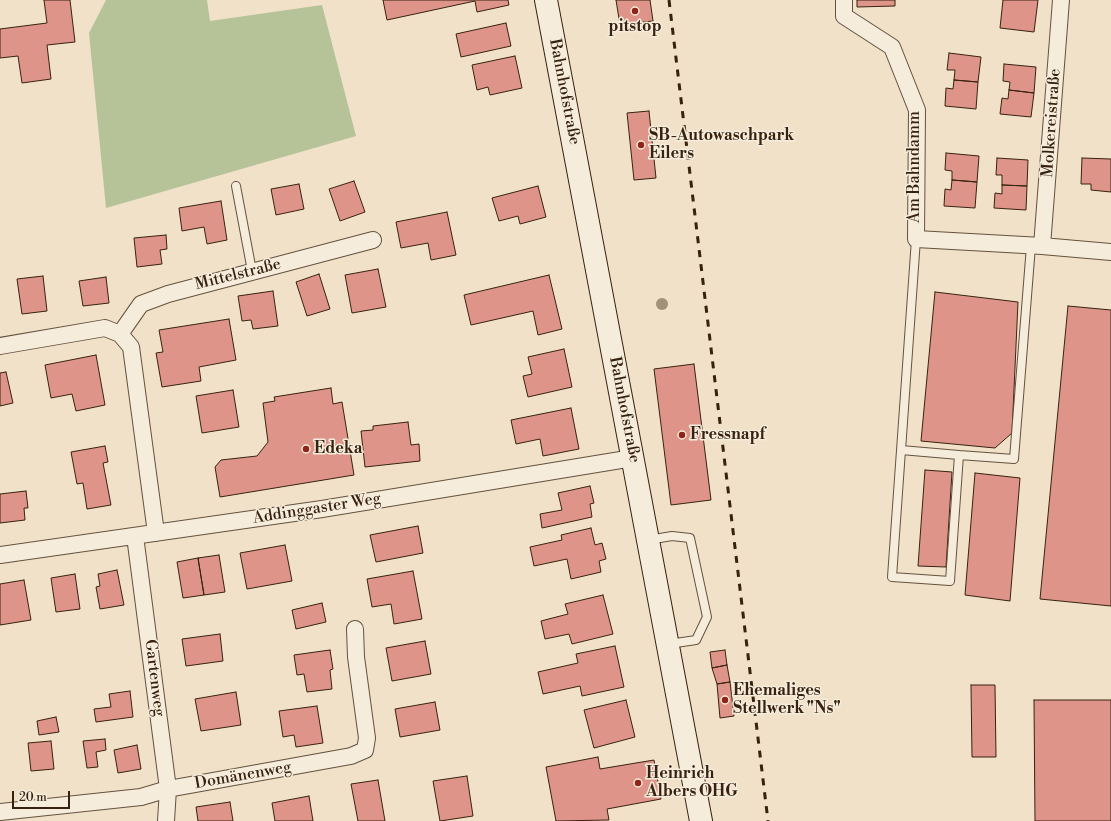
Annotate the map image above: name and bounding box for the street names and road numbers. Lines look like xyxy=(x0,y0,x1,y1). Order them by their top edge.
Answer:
street label: Bahnhofstraße xyxy=(544,37,584,147)
street label: Molkereistraße xyxy=(1039,68,1065,178)
street label: Am Bahndamm xyxy=(905,111,925,223)
street label: Mittelstraße xyxy=(193,255,283,295)
street label: Bahnhofstraße xyxy=(604,355,644,465)
street label: Addinggaster Weg xyxy=(252,489,382,529)
street label: Gartenweg xyxy=(140,638,168,718)
street label: Domänenweg xyxy=(193,758,293,794)

